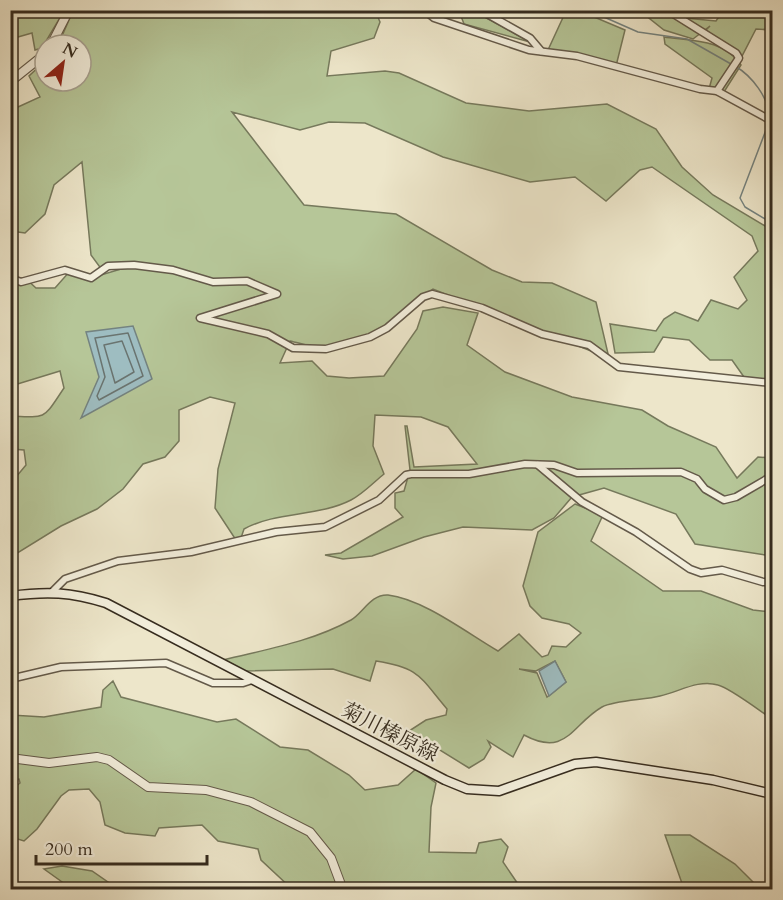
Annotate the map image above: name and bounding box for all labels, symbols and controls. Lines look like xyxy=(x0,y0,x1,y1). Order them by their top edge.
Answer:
north arrow xyxy=(33,33,93,93)
text: N xyxy=(58,38,81,64)
street label: 菊川榛原線 xyxy=(336,696,443,769)
scale bar xyxy=(36,828,207,866)
text: 200 m xyxy=(45,837,93,862)

